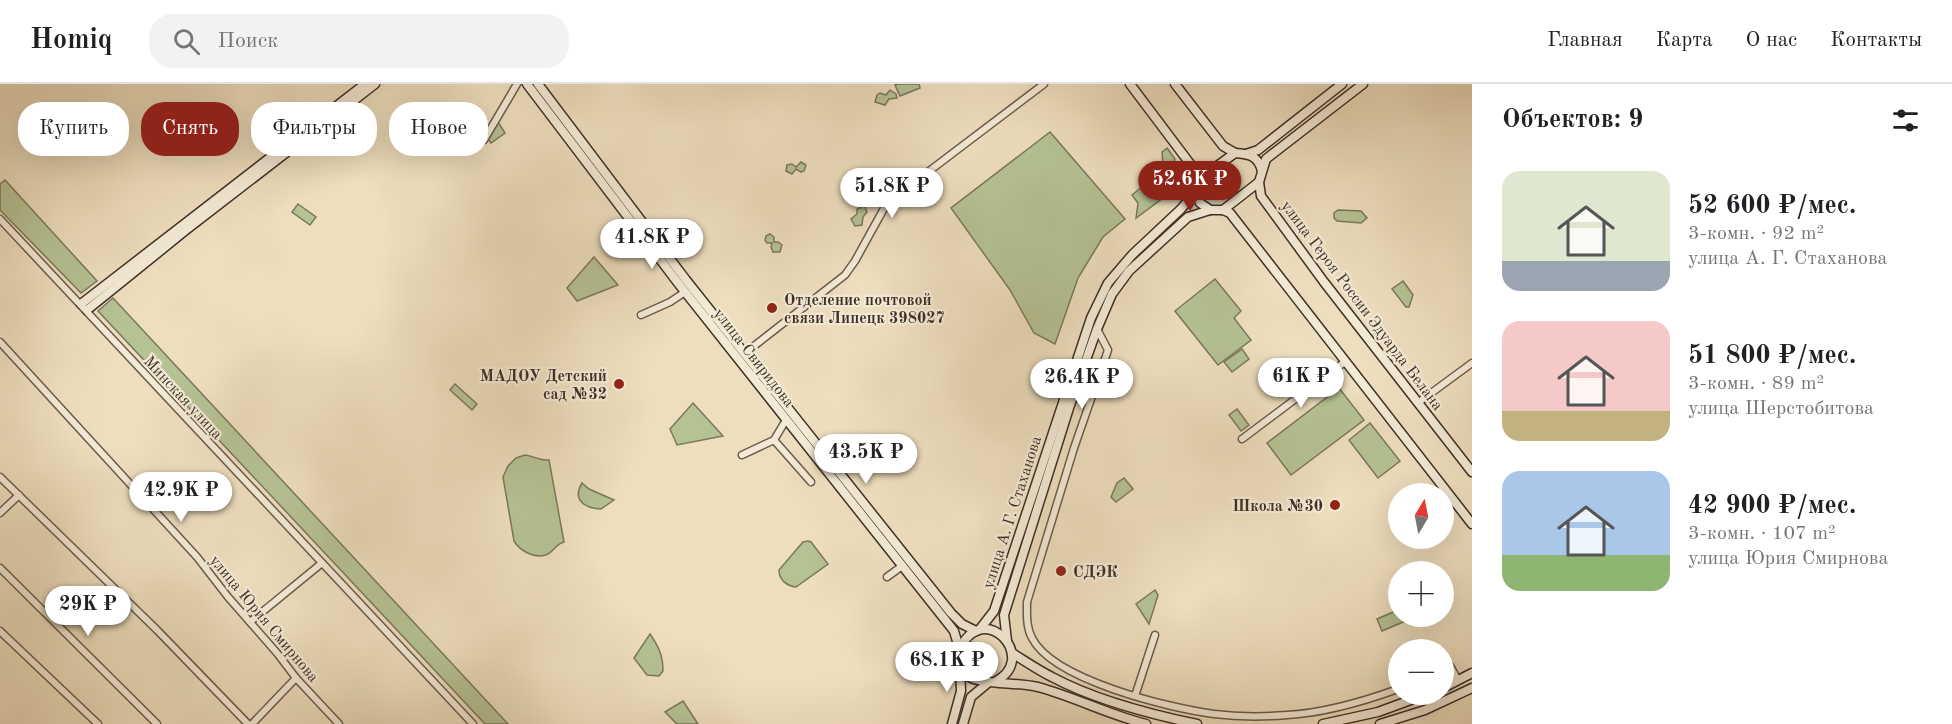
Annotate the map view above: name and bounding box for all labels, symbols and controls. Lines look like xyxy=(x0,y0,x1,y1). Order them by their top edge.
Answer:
search box xyxy=(149,14,569,68)
icon: search xyxy=(170,25,203,58)
text: Homiq xyxy=(30,27,113,55)
text: Поиск xyxy=(218,30,278,52)
text: Главная xyxy=(1547,30,1623,51)
text: Карта xyxy=(1656,30,1713,51)
text: О нас xyxy=(1746,30,1797,51)
text: Контакты xyxy=(1830,30,1922,51)
chip: Купить xyxy=(18,102,129,156)
chip: Снять xyxy=(141,102,239,156)
chip: Фильтры xyxy=(251,102,377,156)
chip: Новое xyxy=(389,102,488,156)
icon: filters xyxy=(1889,104,1922,137)
text: Объектов: 9 xyxy=(1502,107,1643,133)
pin: 52.6K ₽ xyxy=(1135,161,1245,212)
pin: 51.8K ₽ xyxy=(837,168,947,219)
text: 52.6K ₽ xyxy=(1152,170,1228,190)
text: 51.8K ₽ xyxy=(854,177,930,197)
text: 52 600 ₽/мес. xyxy=(1688,193,1856,219)
icon: home xyxy=(1550,195,1622,267)
street label: улица Героя России Эдуарда Белана xyxy=(1277,198,1445,414)
pin: 41.8K ₽ xyxy=(597,219,707,270)
text: 3-комн. · 92 m² xyxy=(1688,224,1824,244)
text: 41.8K ₽ xyxy=(614,228,690,248)
text: улица А. Г. Стаханова xyxy=(1688,249,1887,269)
place label: Отделение почтовой связи Липецк 398027 xyxy=(784,293,945,327)
marker: Отделение почтовой связи Липецк 398027 xyxy=(765,301,779,315)
street label: улица Свиридова xyxy=(710,306,797,411)
text: 51 800 ₽/мес. xyxy=(1688,343,1856,369)
icon: home xyxy=(1550,345,1622,417)
street label: Минская улица xyxy=(140,354,225,443)
pin: 61K ₽ xyxy=(1259,358,1343,409)
pin: 26.4K ₽ xyxy=(1027,359,1137,410)
text: 61K ₽ xyxy=(1272,367,1330,387)
text: 26.4K ₽ xyxy=(1044,368,1120,388)
place label: МАДОУ Детский сад №32 xyxy=(480,369,607,403)
text: 3-комн. · 89 m² xyxy=(1688,374,1824,394)
marker: МАДОУ Детский сад №32 xyxy=(612,377,626,391)
text: улица Шерстобитова xyxy=(1688,399,1874,419)
pin: 43.5K ₽ xyxy=(811,434,921,485)
street label: улица А. Г. Стаханова xyxy=(981,434,1045,591)
text: 43.5K ₽ xyxy=(828,443,904,463)
pin: 42.9K ₽ xyxy=(126,472,236,523)
text: 42.9K ₽ xyxy=(143,481,219,501)
north arrow xyxy=(1388,483,1454,549)
map controls xyxy=(1388,483,1454,705)
text: 42 900 ₽/мес. xyxy=(1688,493,1856,519)
icon: home xyxy=(1550,495,1622,567)
marker: Школа №30 xyxy=(1328,498,1342,512)
place label: Школа №30 xyxy=(1232,499,1323,515)
text: 3-комн. · 107 m² xyxy=(1688,524,1836,544)
text: улица Юрия Смирнова xyxy=(1688,549,1888,569)
street label: улица Юрия Смирнова xyxy=(206,553,321,686)
button: + xyxy=(1388,561,1454,627)
marker: СДЭК xyxy=(1054,564,1068,578)
place label: СДЭК xyxy=(1073,565,1118,581)
pin: 29K ₽ xyxy=(46,586,130,637)
text: 29K ₽ xyxy=(59,595,117,615)
button: − xyxy=(1388,639,1454,705)
pin: 68.1K ₽ xyxy=(892,642,1002,693)
text: 68.1K ₽ xyxy=(909,651,985,671)

